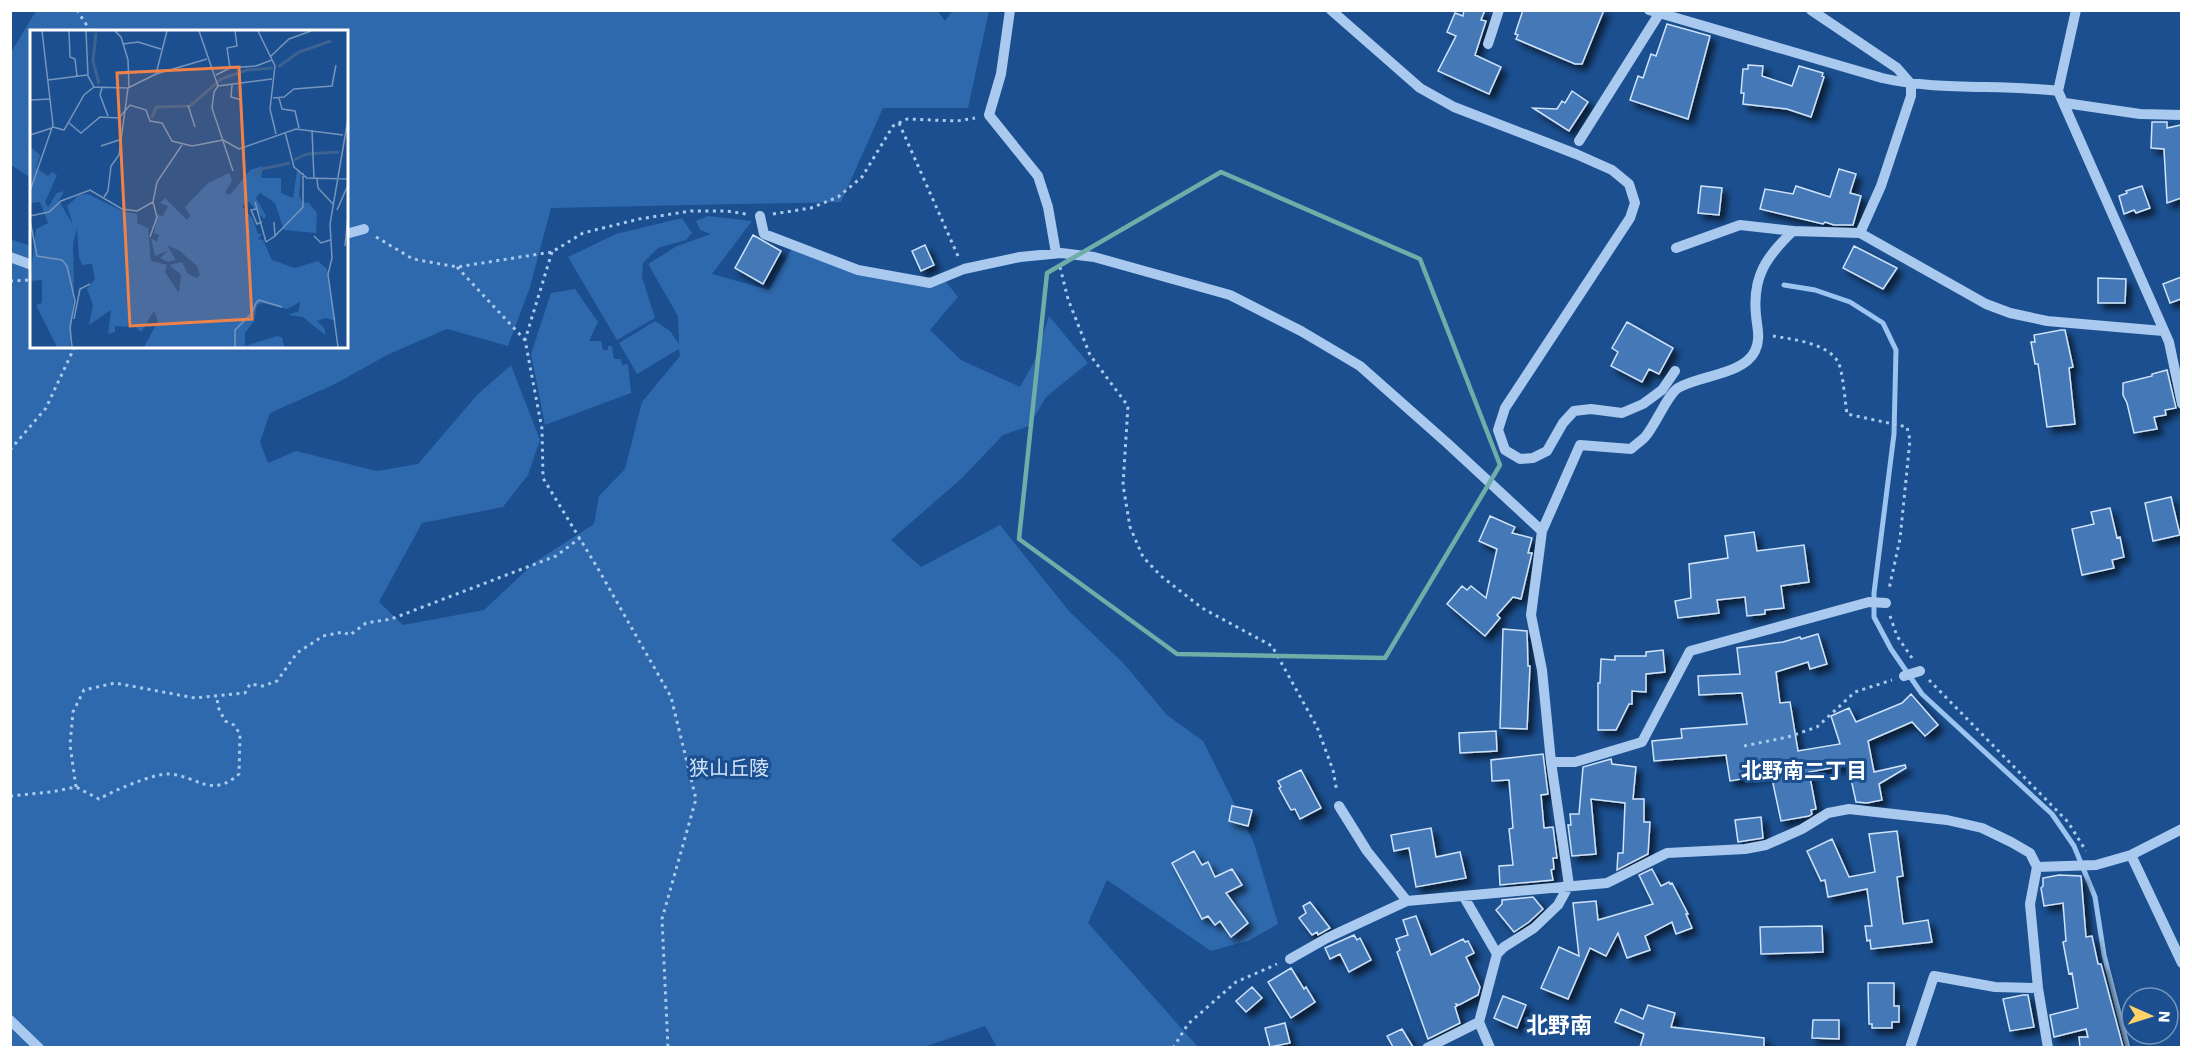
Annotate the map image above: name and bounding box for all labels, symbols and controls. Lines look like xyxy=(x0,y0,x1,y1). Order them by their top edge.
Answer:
inset map xyxy=(30,30,348,348)
park label: 狭山丘陵 xyxy=(689,756,769,780)
district label: 北野南二丁目 xyxy=(1741,758,1867,783)
north arrow xyxy=(2120,986,2180,1046)
text: N xyxy=(2155,1010,2174,1023)
district label: 北野南 xyxy=(1526,1013,1592,1038)

